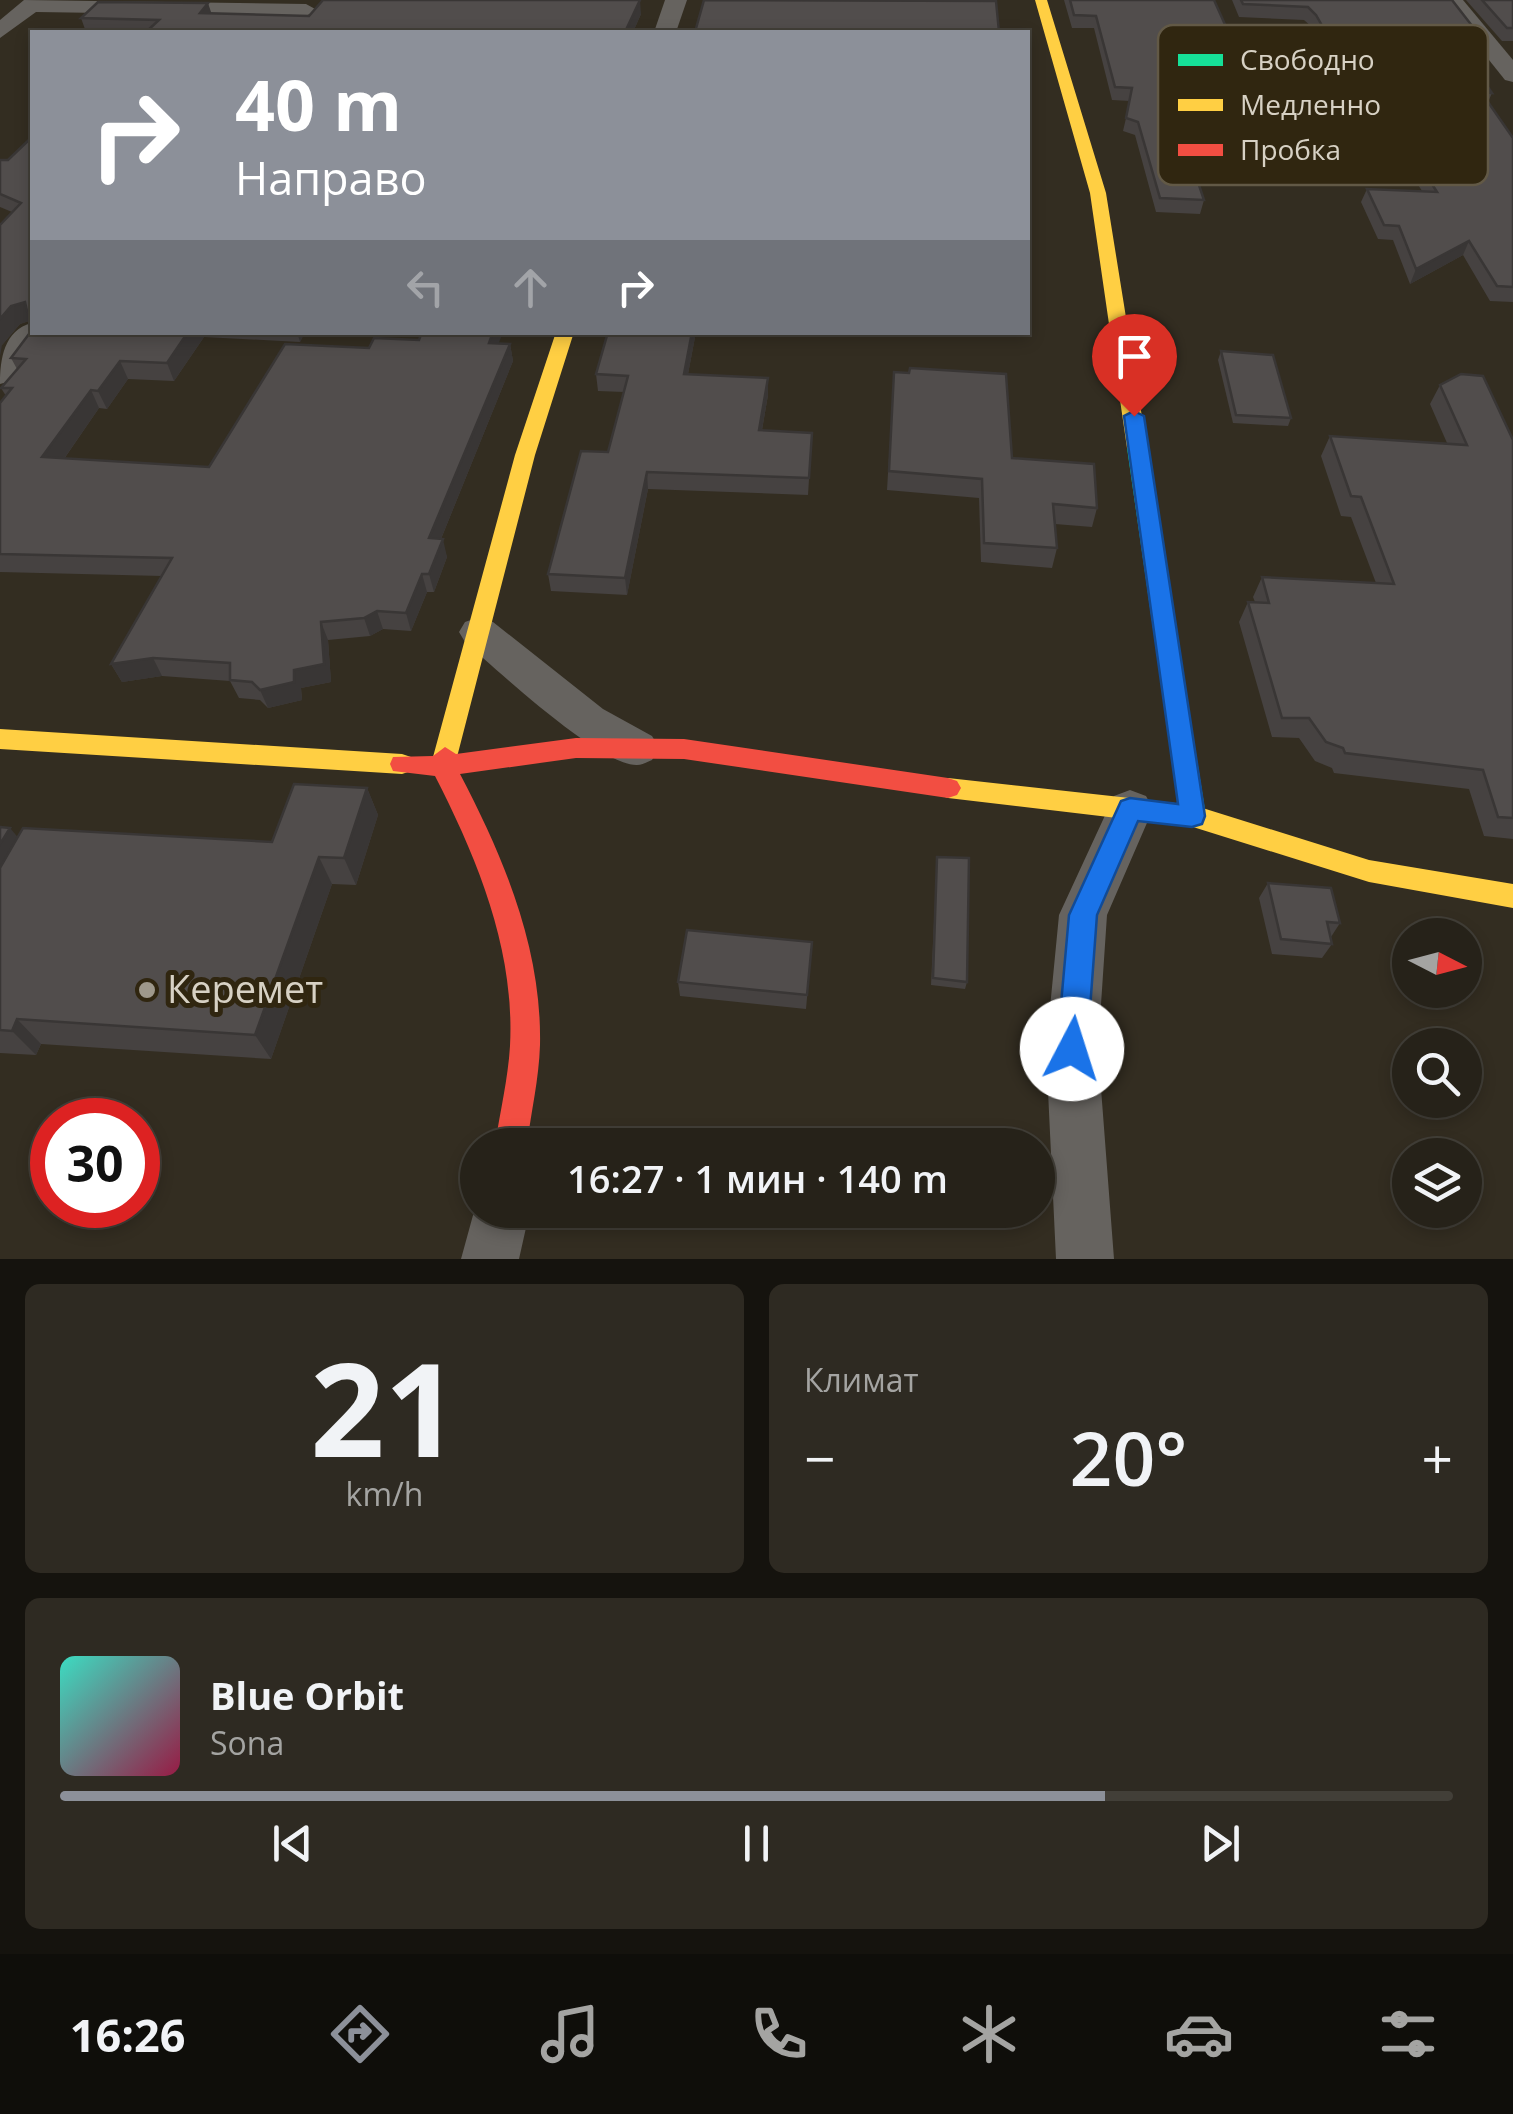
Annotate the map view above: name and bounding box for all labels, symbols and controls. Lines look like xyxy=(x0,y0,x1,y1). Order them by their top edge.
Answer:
legend xyxy=(1158,25,1488,185)
text: Свободно xyxy=(1240,40,1375,78)
text: 40 m xyxy=(235,56,402,152)
icon: right xyxy=(70,70,200,200)
text: Медленно xyxy=(1240,85,1381,123)
text: Пробка xyxy=(1240,130,1341,168)
text: Направо xyxy=(235,147,427,208)
icon: left xyxy=(398,260,453,315)
icon: ahead xyxy=(503,260,558,315)
icon: right xyxy=(608,260,663,315)
pin xyxy=(1092,314,1177,417)
icon: arrive xyxy=(1107,329,1162,384)
north arrow xyxy=(1392,918,1482,1008)
map controls xyxy=(1392,918,1482,1228)
place label: Керемет xyxy=(167,962,323,1014)
marker: Керемет xyxy=(136,979,158,1001)
position arrow xyxy=(1020,997,1124,1101)
button: search xyxy=(1392,1028,1482,1118)
speed limit sign: 30 xyxy=(30,1098,160,1228)
button: layers xyxy=(1392,1138,1482,1228)
text: 16:27 · 1 мин · 140 m xyxy=(567,1152,948,1204)
text: 21 xyxy=(310,1318,459,1495)
text: Климат xyxy=(804,1358,918,1401)
text: 20° xyxy=(1070,1406,1187,1508)
text: − xyxy=(804,1420,835,1495)
text: + xyxy=(1422,1420,1453,1495)
text: km/h xyxy=(346,1472,423,1515)
text: Blue Orbit xyxy=(210,1669,404,1721)
text: Sona xyxy=(210,1721,284,1764)
icon: previous xyxy=(265,1816,320,1871)
icon: pause xyxy=(729,1816,784,1871)
icon: next xyxy=(1193,1816,1248,1871)
icon: directions xyxy=(325,1999,395,2069)
icon: music xyxy=(535,1999,605,2069)
icon: phone xyxy=(744,1999,814,2069)
icon: climate xyxy=(954,1999,1024,2069)
icon: car xyxy=(1164,1999,1234,2069)
icon: filters xyxy=(1373,1999,1443,2069)
text: 16:26 xyxy=(70,2004,186,2065)

